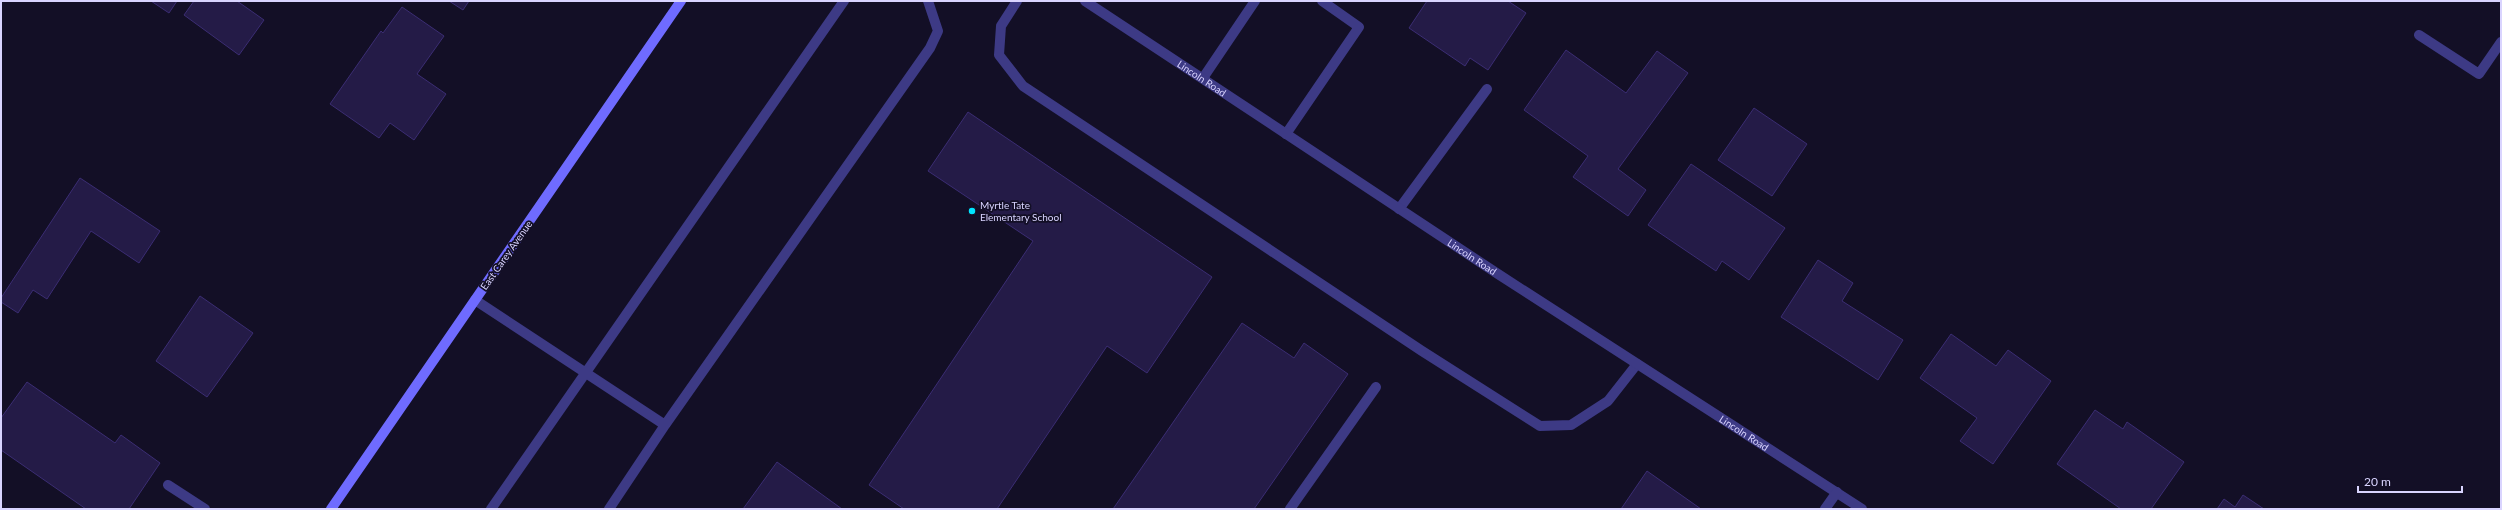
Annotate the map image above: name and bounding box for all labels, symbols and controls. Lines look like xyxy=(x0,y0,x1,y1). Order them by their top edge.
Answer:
street label: Lincoln Road xyxy=(1175,58,1229,99)
place label: Myrtle Tate Elementary School xyxy=(980,199,1062,223)
marker: Myrtle Tate Elementary School xyxy=(967,206,977,216)
street label: East Carey Avenue xyxy=(478,218,534,292)
street label: Lincoln Road xyxy=(1445,236,1499,277)
street label: Lincoln Road xyxy=(1717,413,1771,453)
scale bar xyxy=(2358,468,2462,494)
text: 20 m xyxy=(2364,474,2391,489)

